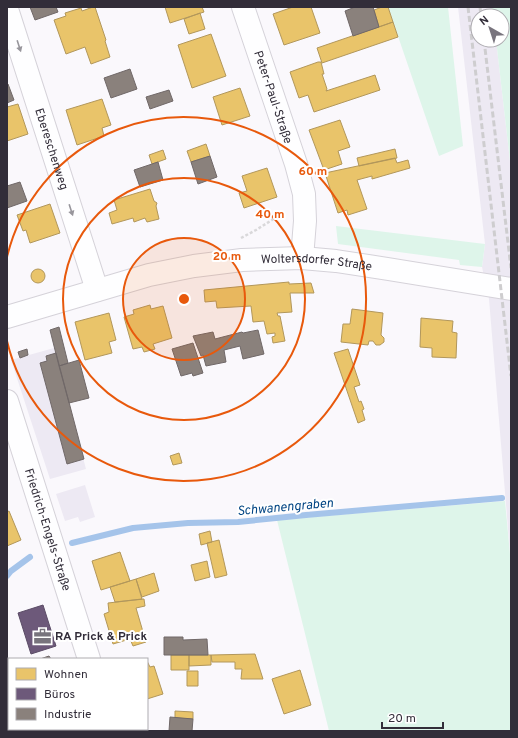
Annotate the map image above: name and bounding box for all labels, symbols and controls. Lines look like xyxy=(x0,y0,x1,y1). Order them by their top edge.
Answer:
north arrow xyxy=(470,8,510,48)
text: N xyxy=(477,13,492,29)
one-way arrow xyxy=(16,40,22,52)
street label: Peter-Paul-Straße xyxy=(249,49,296,146)
street label: Ebereschenweg xyxy=(30,106,71,192)
text: 60 m xyxy=(299,164,327,180)
one-way arrow xyxy=(68,204,74,216)
text: 40 m xyxy=(255,207,285,223)
text: 20 m xyxy=(213,249,241,265)
street label: Woltersdorfer Straße xyxy=(261,251,373,275)
centre of rings xyxy=(177,292,191,306)
street label: Friedrich-Engels-Straße xyxy=(20,467,74,593)
water label: Schwanengraben xyxy=(236,496,334,520)
office icon: RA Prick & Prick xyxy=(32,626,52,646)
place label: RA Prick & Prick xyxy=(55,629,147,645)
legend xyxy=(8,658,148,730)
text: Wohnen xyxy=(44,667,88,683)
text: Büros xyxy=(44,687,75,703)
scale bar xyxy=(382,704,443,730)
text: Industrie xyxy=(44,707,92,723)
text: 20 m xyxy=(388,711,416,727)

